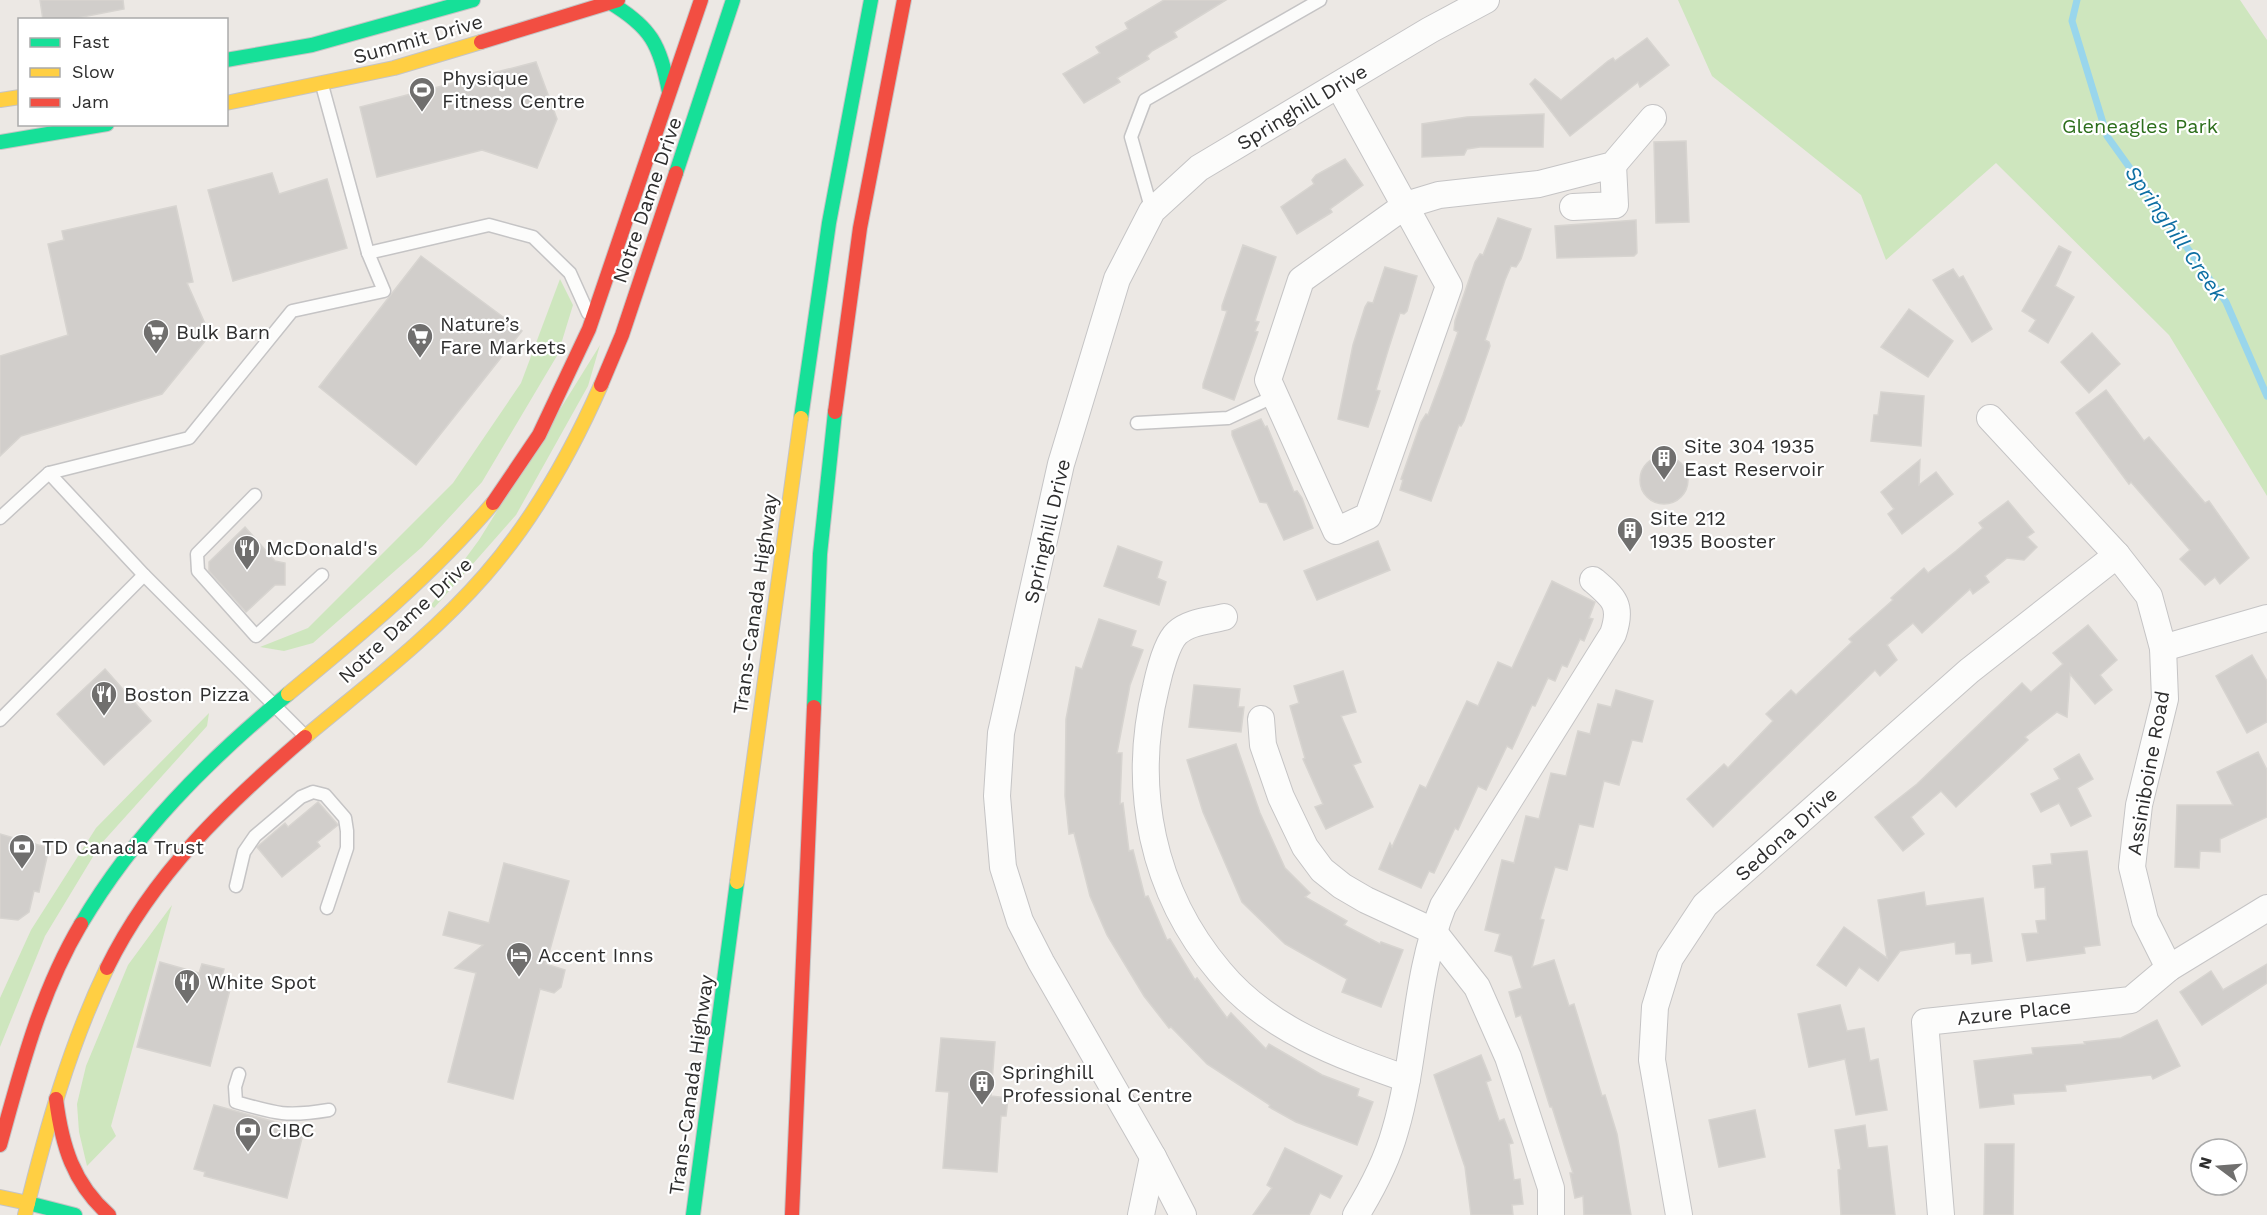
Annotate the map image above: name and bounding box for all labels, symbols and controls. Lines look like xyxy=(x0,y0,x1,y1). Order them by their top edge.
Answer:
street label: Summit Drive xyxy=(351,9,485,69)
legend xyxy=(18,18,228,126)
text: Fast xyxy=(72,31,110,52)
street label: Springhill Drive xyxy=(1233,59,1371,155)
text: Slow xyxy=(72,61,115,82)
place label: Physique Fitness Centre xyxy=(442,66,585,113)
sports icon: Physique Fitness Centre xyxy=(407,75,437,113)
text: Jam xyxy=(72,91,109,112)
street label: Notre Dame Drive xyxy=(607,114,687,286)
park label: Gleneagles Park xyxy=(2062,114,2218,138)
water label: Springhill Creek xyxy=(2120,160,2232,306)
place label: Nature’s Fare Markets xyxy=(440,312,566,359)
supermarket icon: Bulk Barn xyxy=(141,317,171,355)
place label: Bulk Barn xyxy=(176,320,270,344)
supermarket icon: Nature’s Fare Markets xyxy=(405,321,435,359)
place label: Site 304 1935 East Reservoir xyxy=(1684,434,1824,481)
building icon: Site 304 1935 East Reservoir xyxy=(1649,443,1679,481)
street label: Springhill Drive xyxy=(1019,456,1075,606)
street label: Trans-Canada Highway xyxy=(728,492,782,716)
place label: Site 212 1935 Booster xyxy=(1650,506,1776,553)
building icon: Site 212 1935 Booster xyxy=(1615,515,1645,553)
restaurant icon: McDonald's xyxy=(232,533,262,571)
place label: McDonald's xyxy=(266,536,378,560)
street label: Notre Dame Drive xyxy=(333,552,477,688)
restaurant icon: Boston Pizza xyxy=(89,679,119,717)
place label: Boston Pizza xyxy=(124,682,249,706)
street label: Assiniboine Road xyxy=(2122,689,2174,857)
street label: Sedona Drive xyxy=(1730,782,1842,886)
bank icon: TD Canada Trust xyxy=(7,832,37,870)
place label: TD Canada Trust xyxy=(42,835,204,859)
hotel icon: Accent Inns xyxy=(504,940,534,978)
place label: Accent Inns xyxy=(538,943,654,967)
restaurant icon: White Spot xyxy=(172,967,202,1005)
place label: White Spot xyxy=(207,970,317,994)
street label: Trans-Canada Highway xyxy=(664,973,718,1197)
street label: Azure Place xyxy=(1956,994,2072,1030)
place label: Springhill Professional Centre xyxy=(1002,1060,1193,1107)
building icon: Springhill Professional Centre xyxy=(967,1068,997,1106)
bank icon: CIBC xyxy=(233,1115,263,1153)
place label: CIBC xyxy=(268,1118,314,1142)
north arrow xyxy=(2189,1137,2249,1197)
text: N xyxy=(2194,1155,2216,1171)

